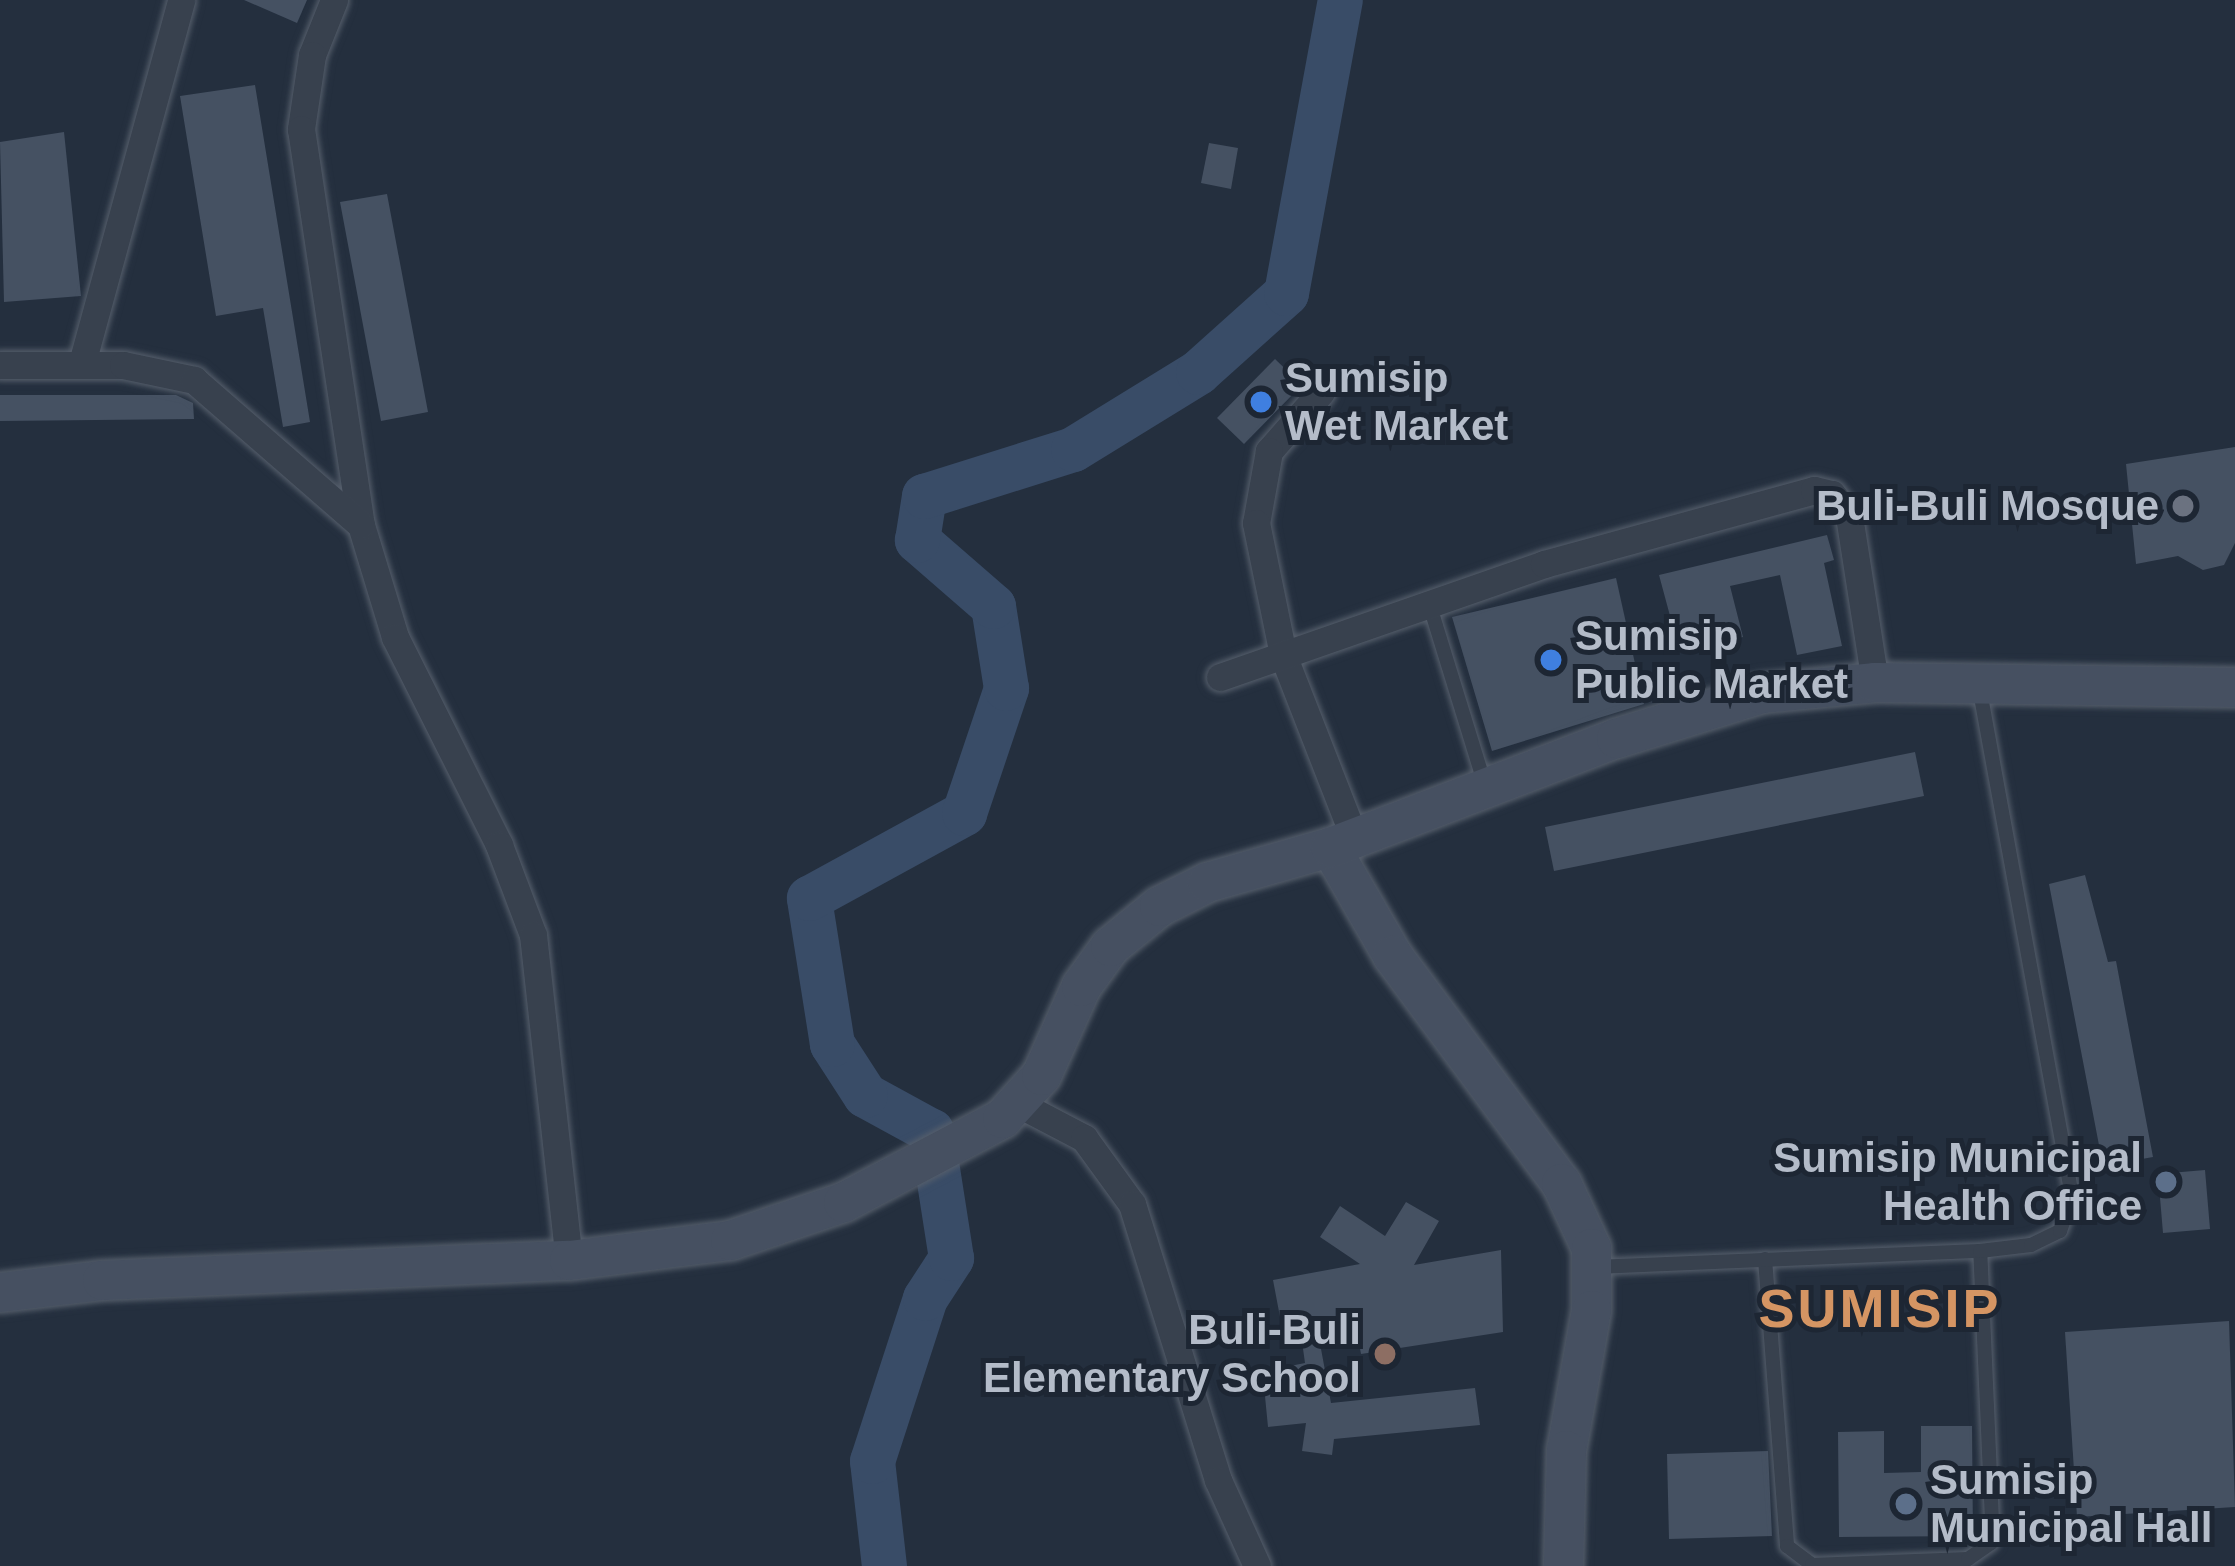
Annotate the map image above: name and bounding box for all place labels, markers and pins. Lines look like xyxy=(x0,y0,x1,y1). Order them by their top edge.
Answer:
place label: Sumisip Wet Market xyxy=(1285,353,1508,452)
marker: Sumisip Wet Market xyxy=(1248,389,1274,415)
place label: Buli-Buli Mosque xyxy=(1816,481,2159,531)
marker: Buli-Buli Mosque xyxy=(2170,493,2196,519)
place label: Sumisip Public Market xyxy=(1575,611,1848,710)
marker: Sumisip Public Market xyxy=(1538,647,1564,673)
place label: Sumisip Municipal Health Office xyxy=(1773,1133,2142,1232)
marker: Sumisip Municipal Health Office xyxy=(2153,1169,2179,1195)
place label: Buli-Buli Elementary School xyxy=(983,1305,1361,1404)
marker: Buli-Buli Elementary School xyxy=(1372,1341,1398,1367)
place label: Sumisip Municipal Hall xyxy=(1930,1455,2212,1553)
marker: Sumisip Municipal Hall xyxy=(1893,1491,1919,1517)

